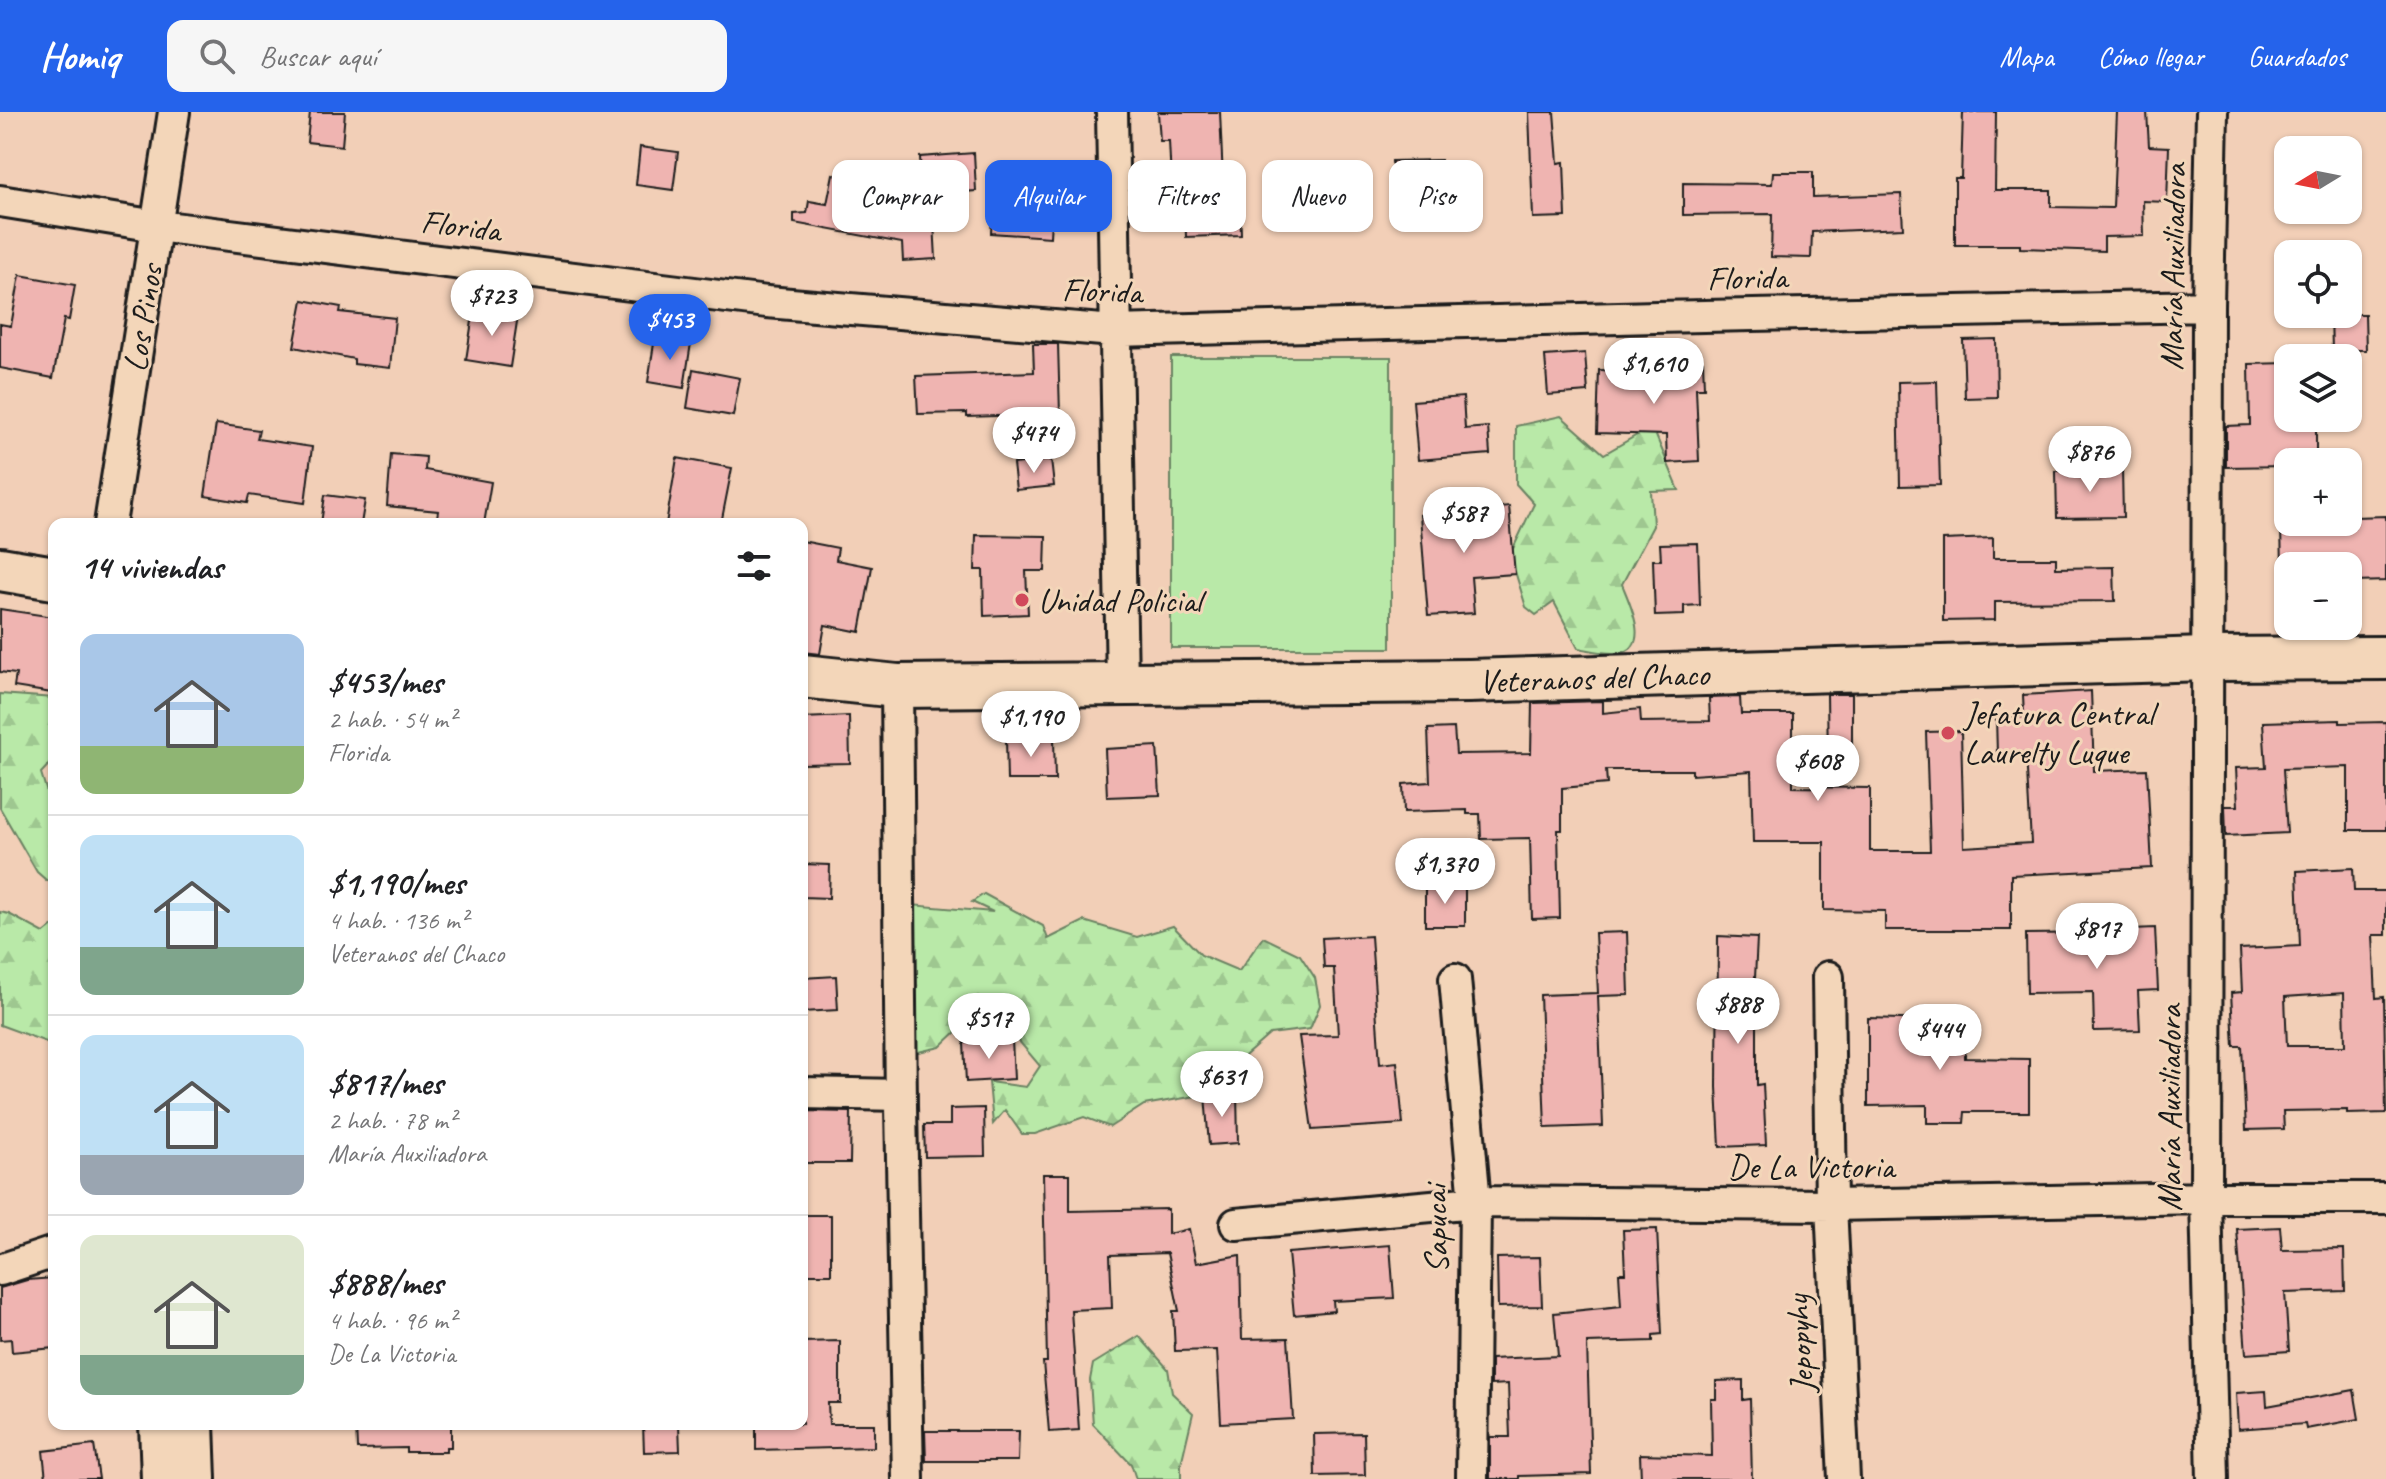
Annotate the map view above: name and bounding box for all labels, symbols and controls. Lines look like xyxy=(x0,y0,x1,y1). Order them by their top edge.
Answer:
search box xyxy=(167,20,727,92)
text: Homiq xyxy=(40,33,119,80)
icon: search xyxy=(195,34,239,78)
text: Buscar aquí xyxy=(259,37,377,75)
text: Mapa xyxy=(1999,39,2054,74)
text: Cómo llegar xyxy=(2098,39,2204,74)
text: Guardados xyxy=(2248,39,2346,74)
north arrow xyxy=(2274,136,2362,224)
map controls xyxy=(2274,136,2362,640)
chip: Comprar xyxy=(832,160,969,232)
chip: Alquilar xyxy=(985,160,1112,232)
chip: Filtros xyxy=(1128,160,1246,232)
chip: Nuevo xyxy=(1262,160,1373,232)
chip: Piso xyxy=(1389,160,1483,232)
street label: María Auxiliadora xyxy=(2149,161,2196,371)
street label: Florida xyxy=(419,199,506,252)
button: locate xyxy=(2274,240,2362,328)
street label: Florida xyxy=(1707,255,1790,300)
street label: Los Pinos xyxy=(113,258,173,375)
street label: Florida xyxy=(1061,268,1146,313)
pin: $723 xyxy=(445,270,539,338)
text: $723 xyxy=(469,279,515,312)
pin: $453 xyxy=(623,294,717,362)
text: $453 xyxy=(647,303,693,336)
pin: $1,610 xyxy=(1589,338,1719,406)
button: layers xyxy=(2274,344,2362,432)
text: $1,610 xyxy=(1622,347,1686,380)
pin: $474 xyxy=(987,407,1081,475)
text: $474 xyxy=(1011,416,1057,449)
pin: $876 xyxy=(2043,426,2137,494)
text: $876 xyxy=(2066,435,2114,468)
button: + xyxy=(2274,448,2362,536)
pin: $587 xyxy=(1417,487,1511,555)
text: $587 xyxy=(1441,496,1487,529)
icon: filters xyxy=(732,544,776,588)
text: 14 viviendas xyxy=(80,545,223,588)
button: − xyxy=(2274,552,2362,640)
place label: Unidad Policial xyxy=(1038,579,1208,622)
marker: Unidad Policial xyxy=(1013,591,1031,609)
street label: Veteranos del Chaco xyxy=(1478,652,1712,703)
text: $453/mes xyxy=(328,660,442,703)
icon: home xyxy=(144,666,240,762)
pin: $1,190 xyxy=(966,691,1096,759)
place label: Jefatura Central Laurelty Luque xyxy=(1962,692,2160,774)
text: $1,190 xyxy=(999,700,1063,733)
text: 2 hab. · 54 m² xyxy=(328,703,456,736)
marker: Jefatura Central Laurelty Luque xyxy=(1939,724,1957,742)
pin: $608 xyxy=(1771,735,1865,803)
text: Florida xyxy=(328,736,389,769)
text: $608 xyxy=(1794,744,1842,777)
pin: $1,370 xyxy=(1380,838,1510,906)
text: $1,370 xyxy=(1413,847,1477,880)
text: $1,190/mes xyxy=(328,861,465,904)
icon: home xyxy=(144,867,240,963)
pin: $817 xyxy=(2050,903,2144,971)
text: 4 hab. · 136 m² xyxy=(328,904,468,937)
text: $817 xyxy=(2074,912,2120,945)
text: Veteranos del Chaco xyxy=(328,937,504,970)
pin: $888 xyxy=(1691,978,1785,1046)
text: $888 xyxy=(1715,987,1761,1020)
pin: $517 xyxy=(942,993,1036,1061)
text: $517 xyxy=(966,1002,1012,1035)
street label: María Auxiliadora xyxy=(2148,1003,2191,1211)
pin: $444 xyxy=(1893,1004,1987,1072)
text: $444 xyxy=(1917,1013,1963,1046)
pin: $631 xyxy=(1175,1051,1269,1119)
text: $631 xyxy=(1198,1060,1246,1093)
text: $817/mes xyxy=(328,1061,443,1104)
icon: home xyxy=(144,1067,240,1163)
text: 2 hab. · 78 m² xyxy=(328,1104,456,1137)
text: María Auxiliadora xyxy=(328,1137,486,1170)
street label: De La Victoria xyxy=(1728,1145,1897,1188)
street label: Sapucai xyxy=(1413,1181,1458,1274)
text: $888/mes xyxy=(328,1261,443,1304)
icon: home xyxy=(144,1267,240,1363)
street label: Jepopyhy xyxy=(1775,1292,1824,1396)
text: 4 hab. · 96 m² xyxy=(328,1304,456,1337)
text: De La Victoria xyxy=(328,1337,455,1370)

